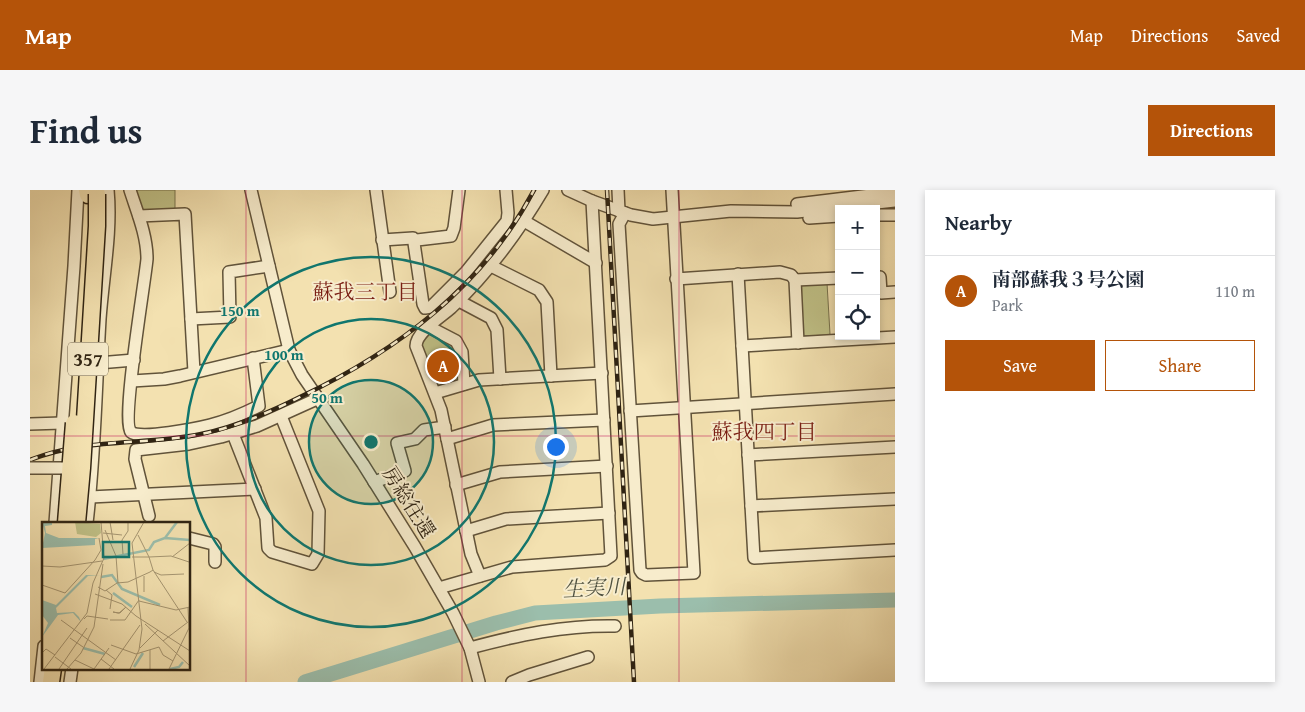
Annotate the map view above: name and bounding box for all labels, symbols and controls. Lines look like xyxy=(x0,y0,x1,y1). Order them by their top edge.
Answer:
text: Map xyxy=(25,18,72,53)
text: Map xyxy=(1070,22,1103,49)
text: Directions xyxy=(1131,22,1208,49)
text: Saved xyxy=(1236,22,1280,49)
text: Find us xyxy=(30,105,143,156)
button: Directions xyxy=(1148,105,1275,156)
map controls xyxy=(835,205,880,340)
button: + xyxy=(835,205,880,250)
text: Nearby xyxy=(945,207,1012,238)
button: − xyxy=(835,250,880,295)
text: 南部蘇我３号公園 xyxy=(992,265,1144,293)
district label: 蘇我三丁目 xyxy=(313,276,418,307)
text: A xyxy=(956,279,966,303)
text: 110 m xyxy=(1215,279,1255,303)
text: Park xyxy=(992,293,1023,317)
button: locate xyxy=(835,295,880,340)
text: 150 m xyxy=(220,300,260,321)
button: Save xyxy=(945,340,1095,391)
button: Share xyxy=(1105,340,1255,391)
road number: 357 xyxy=(68,342,108,375)
text: 100 m xyxy=(264,344,304,365)
pin: A xyxy=(427,347,459,385)
text: 50 m xyxy=(311,387,343,408)
district label: 蘇我四丁目 xyxy=(712,416,817,447)
centre of rings xyxy=(362,433,380,451)
your location xyxy=(543,434,569,460)
street label: 房総往還 xyxy=(376,460,443,543)
inset map xyxy=(42,522,190,670)
water label: 生実川 xyxy=(562,570,628,605)

